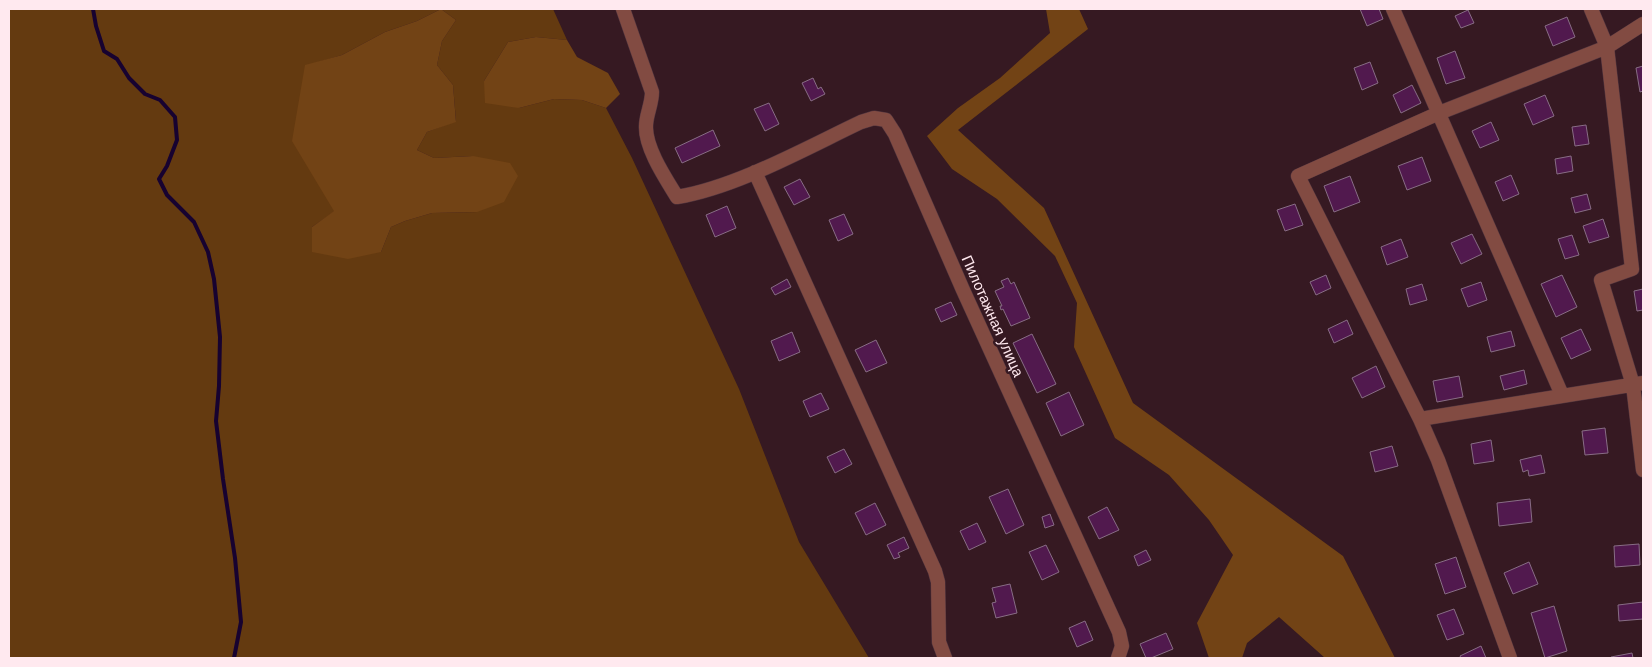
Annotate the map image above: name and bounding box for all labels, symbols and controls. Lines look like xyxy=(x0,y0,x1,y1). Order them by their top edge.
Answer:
street label: Пилотажная улица xyxy=(959,253,1028,380)

